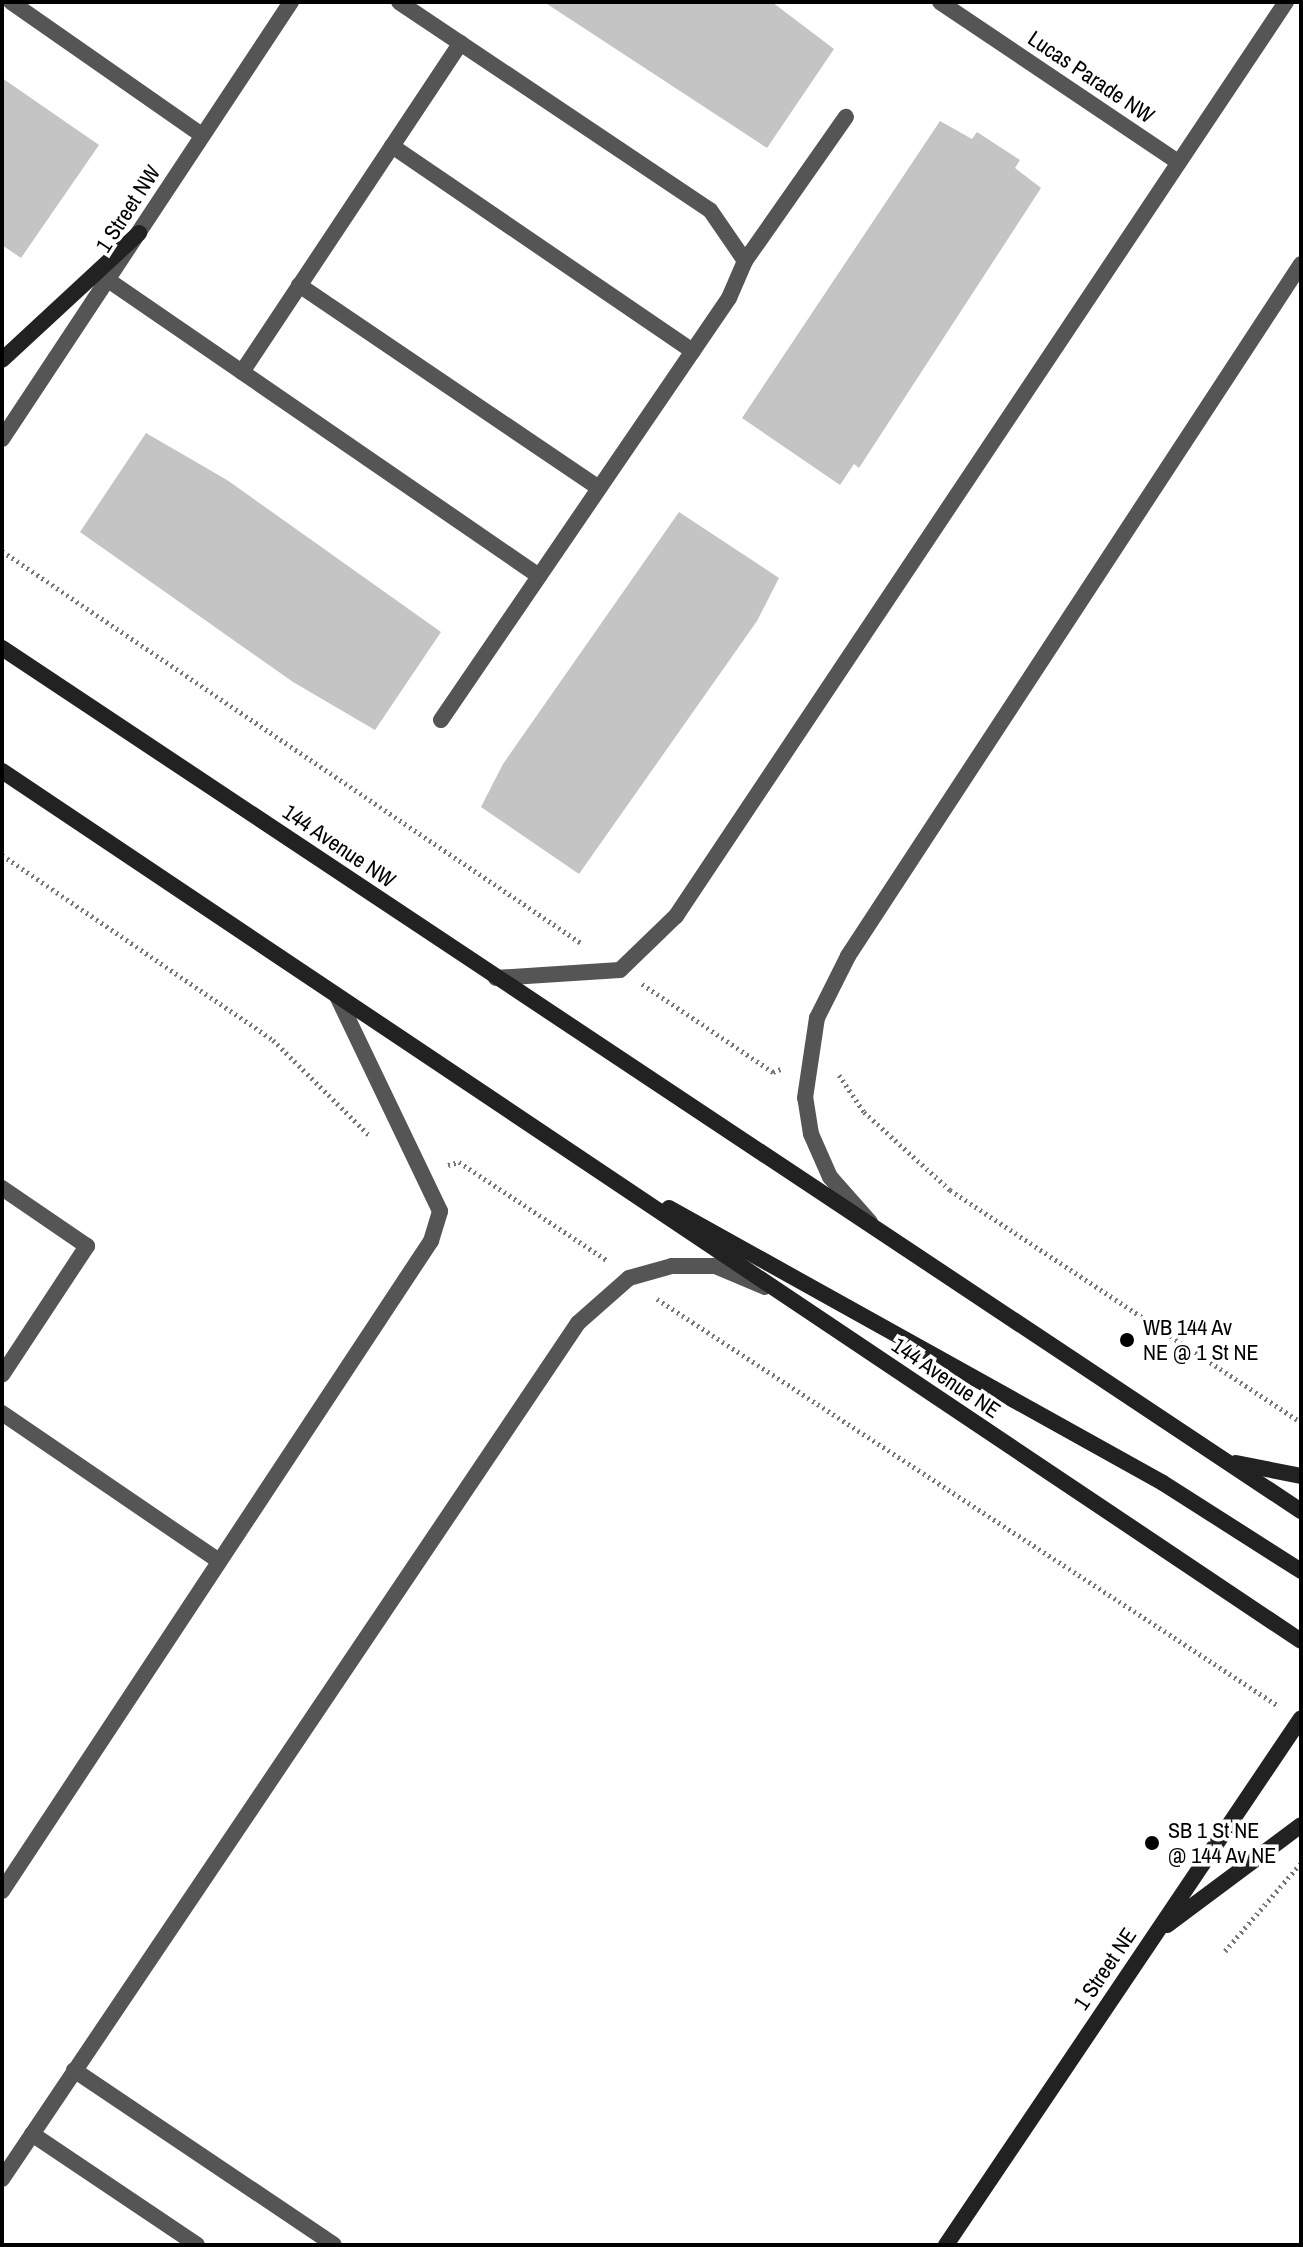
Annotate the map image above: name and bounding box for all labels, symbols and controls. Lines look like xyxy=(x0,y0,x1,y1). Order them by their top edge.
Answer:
street label: Lucas Parade NW xyxy=(1023,25,1159,129)
street label: 1 Street NW xyxy=(90,161,166,257)
street label: 144 Avenue NW xyxy=(277,798,401,894)
place label: WB 144 Av NE @ 1 St NE xyxy=(1143,1314,1259,1366)
marker: WB 144 Av NE @ 1 St NE xyxy=(1118,1331,1136,1349)
street label: 144 Avenue NE xyxy=(886,1332,1006,1424)
place label: SB 1 St NE @ 144 Av NE xyxy=(1168,1817,1277,1868)
marker: SB 1 St NE @ 144 Av NE xyxy=(1143,1834,1161,1852)
street label: 1 Street NE xyxy=(1068,1923,1142,2015)

